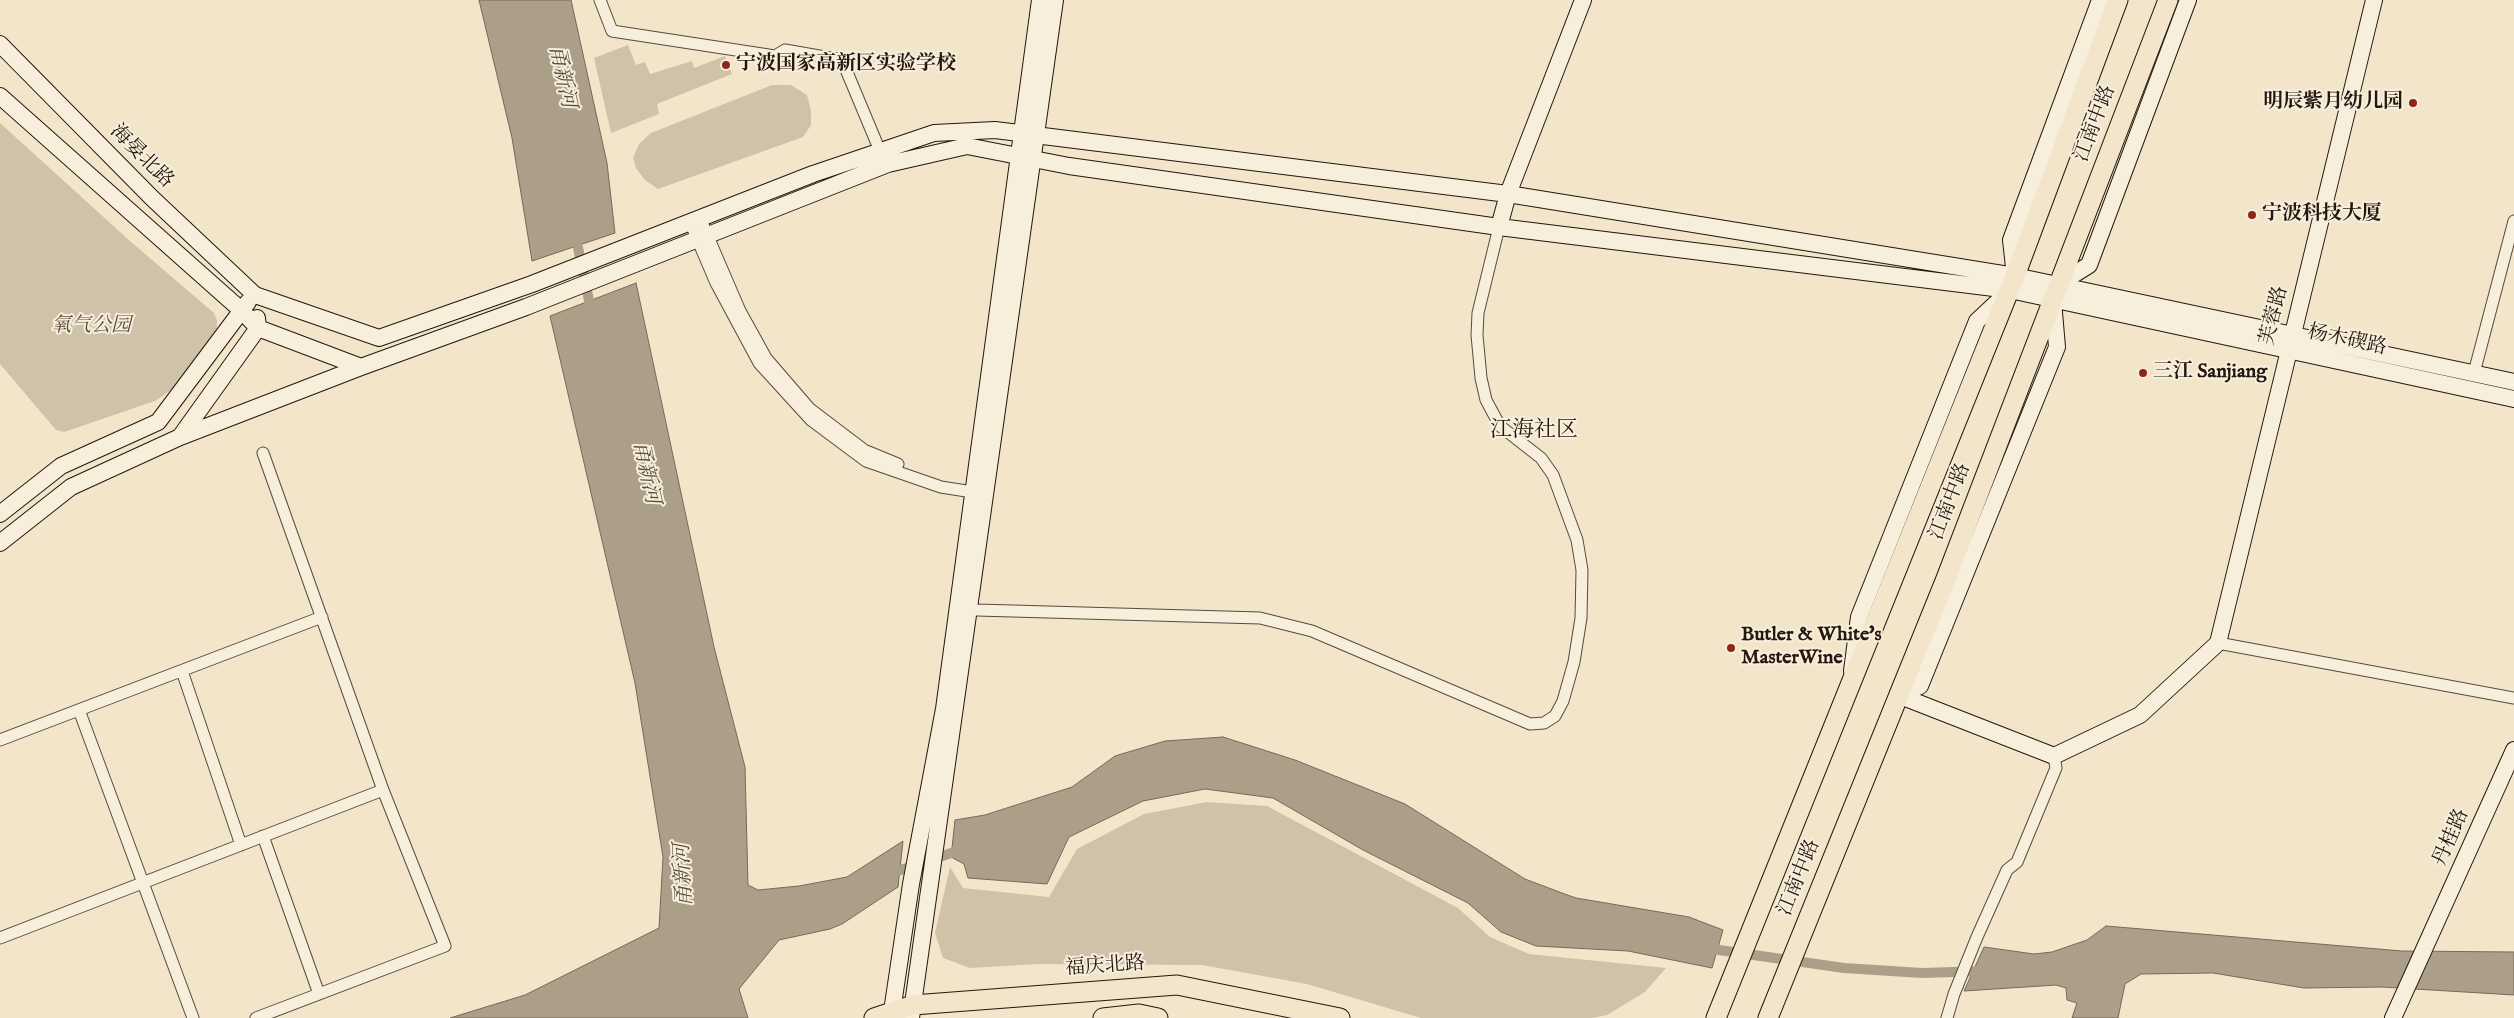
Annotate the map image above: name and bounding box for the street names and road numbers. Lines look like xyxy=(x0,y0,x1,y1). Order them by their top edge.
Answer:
street label: 江南中路 xyxy=(2070,82,2122,166)
street label: 海晏北路 xyxy=(104,120,178,194)
street label: 芙蓉路 xyxy=(2256,284,2294,348)
street label: 杨木碶路 xyxy=(2305,321,2389,361)
street label: 江南中路 xyxy=(1925,460,1977,544)
street label: 丹桂路 xyxy=(2429,806,2475,870)
street label: 江南中路 xyxy=(1774,836,1826,920)
street label: 福庆北路 xyxy=(1064,952,1146,982)

